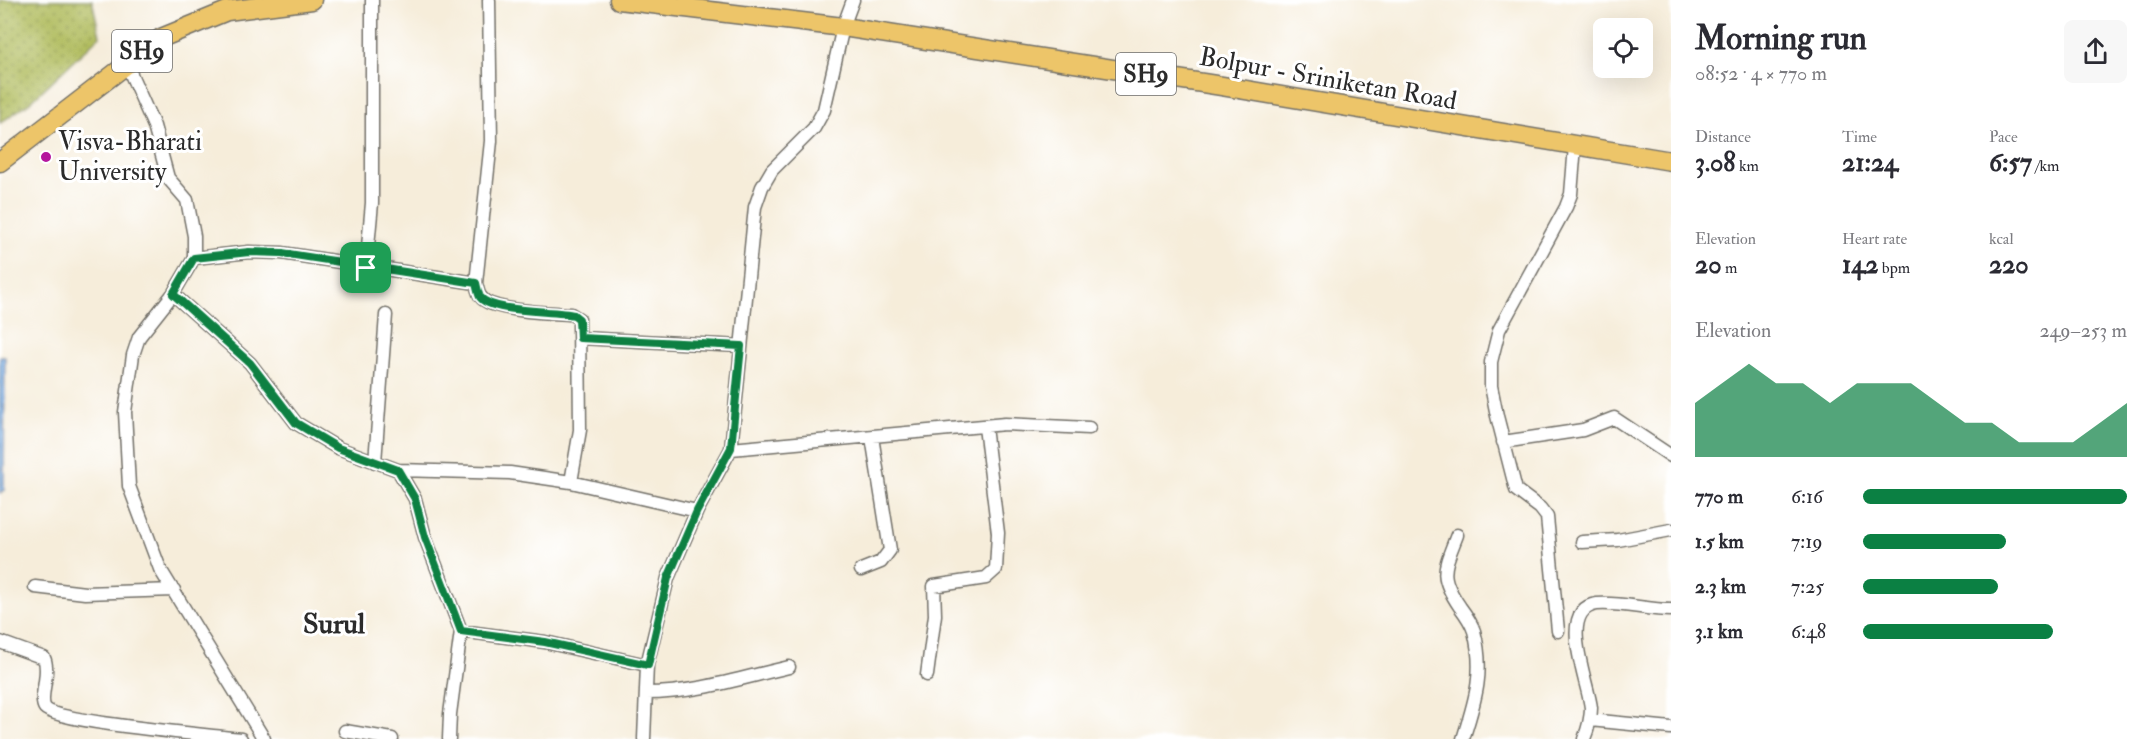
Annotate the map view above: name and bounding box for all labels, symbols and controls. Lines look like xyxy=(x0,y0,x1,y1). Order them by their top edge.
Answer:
map controls xyxy=(1593,18,1653,78)
button: locate xyxy=(1593,18,1653,78)
text: Morning run xyxy=(1695,18,1867,59)
button: share xyxy=(2064,20,2127,83)
road number: SH9 xyxy=(112,30,172,72)
street label: Bolpur - Sriniketan Road xyxy=(1197,41,1459,118)
road number: SH9 xyxy=(1116,53,1176,95)
text: 08:52 · 4 × 770 m xyxy=(1695,61,1827,86)
place label: Visva-Bharati University xyxy=(58,126,202,188)
text: Distance xyxy=(1695,127,1751,147)
text: Time xyxy=(1842,127,1877,147)
text: Pace xyxy=(1989,127,2018,147)
text: 3.08 xyxy=(1695,147,1736,179)
text: 21:24 xyxy=(1842,147,1898,179)
text: 6:57 xyxy=(1989,147,2032,179)
marker: Visva-Bharati University xyxy=(39,150,53,164)
text: km xyxy=(1736,156,1759,176)
text: /km xyxy=(2032,156,2059,176)
text: Elevation xyxy=(1695,229,1756,249)
text: Heart rate xyxy=(1842,229,1907,249)
text: kcal xyxy=(1989,229,2014,249)
pin xyxy=(340,242,391,293)
text: 20 xyxy=(1695,249,1722,281)
text: 142 xyxy=(1842,249,1878,281)
text: 220 xyxy=(1989,249,2029,281)
icon: arrive xyxy=(349,251,382,284)
text: m xyxy=(1722,258,1737,278)
text: bpm xyxy=(1878,258,1910,278)
text: Elevation xyxy=(1695,318,1771,343)
text: 249–253 m xyxy=(2039,318,2127,343)
text: 770 m xyxy=(1695,484,1743,509)
text: 6:16 xyxy=(1791,484,1823,509)
text: 1.5 km xyxy=(1695,529,1744,554)
text: 7:19 xyxy=(1791,529,1822,554)
text: 2.3 km xyxy=(1695,574,1746,599)
text: 7:25 xyxy=(1791,574,1824,599)
district label: Surul xyxy=(303,607,366,642)
text: 3.1 km xyxy=(1695,619,1743,644)
text: 6:48 xyxy=(1791,619,1826,644)

